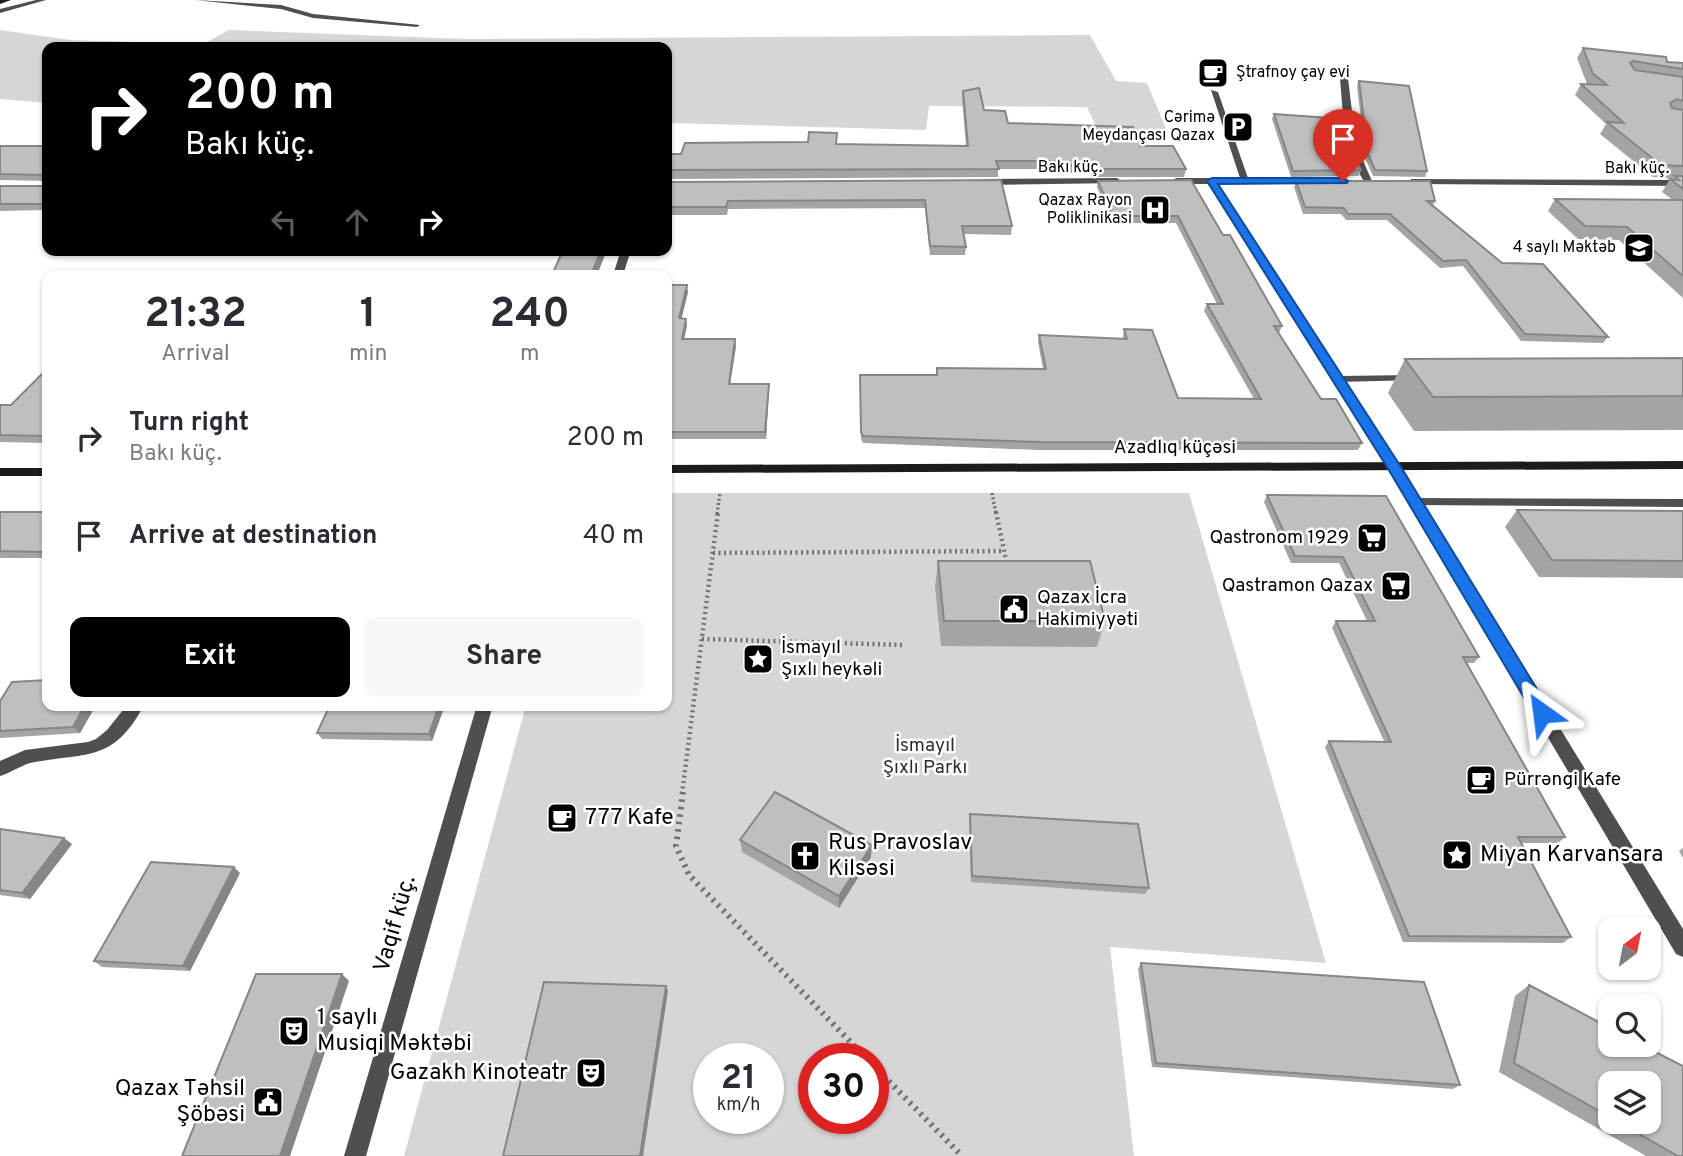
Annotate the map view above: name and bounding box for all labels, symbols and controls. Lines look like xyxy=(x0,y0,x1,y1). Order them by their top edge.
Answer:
cafe icon: Ştrafnoy çay evi xyxy=(1196,56,1230,90)
place label: Ştrafnoy çay evi xyxy=(1236,63,1350,83)
text: 200 m xyxy=(185,65,335,127)
icon: right xyxy=(70,70,161,161)
place label: Cərimə Meydançası Qazax xyxy=(1082,108,1215,146)
pin xyxy=(1313,109,1373,181)
parking icon: Cərimə Meydançası Qazax xyxy=(1221,110,1255,144)
icon: arrive xyxy=(1324,120,1362,158)
text: Bakı küç. xyxy=(185,126,314,166)
street label: Bakı küç. xyxy=(1038,158,1102,178)
street label: Bakı küç. xyxy=(1605,159,1669,179)
place label: Qazax Rayon Poliklinikasi xyxy=(1038,191,1132,229)
hospital icon: Qazax Rayon Poliklinikasi xyxy=(1138,193,1172,227)
icon: left xyxy=(265,203,303,241)
icon: ahead xyxy=(338,203,376,241)
icon: right xyxy=(411,203,449,241)
school or university icon: 4 saylı Məktəb xyxy=(1622,231,1656,265)
place label: 4 saylı Məktəb xyxy=(1513,238,1616,258)
text: 21:32 xyxy=(144,289,247,342)
text: 1 xyxy=(360,289,377,342)
text: 240 xyxy=(490,289,570,342)
text: Arrival xyxy=(161,340,230,369)
text: min xyxy=(349,340,387,369)
text: m xyxy=(520,340,539,369)
text: Turn right xyxy=(129,407,249,440)
icon: right xyxy=(70,419,108,457)
text: 200 m xyxy=(567,422,644,455)
street label: Azadlıq küçəsi xyxy=(1114,436,1236,460)
text: Bakı küç. xyxy=(129,440,222,469)
icon: arrive xyxy=(70,517,108,555)
text: Arrive at destination xyxy=(129,520,377,553)
text: 40 m xyxy=(583,520,644,553)
supermarket icon: Qastronom 1929 xyxy=(1355,521,1389,555)
place label: Qastronom 1929 xyxy=(1209,526,1349,550)
supermarket icon: Qastramon Qazax xyxy=(1379,569,1413,603)
place label: Qastramon Qazax xyxy=(1222,574,1373,598)
place label: Qazax İcra Hakimiyyəti xyxy=(1037,585,1138,632)
public building icon: Qazax İcra Hakimiyyəti xyxy=(997,592,1031,626)
button: Exit xyxy=(70,617,350,697)
button: Share xyxy=(364,617,644,697)
place label: İsmayıl Şıxlı heykəli xyxy=(781,635,882,682)
place icon: İsmayıl Şıxlı heykəli xyxy=(741,642,775,676)
position arrow xyxy=(1505,676,1579,750)
park label: İsmayıl Şıxlı Parkı xyxy=(883,733,967,780)
cafe icon: Pürrəngi Kafe xyxy=(1464,763,1498,797)
place label: Pürrəngi Kafe xyxy=(1504,768,1621,792)
cafe icon: 777 Kafe xyxy=(545,801,579,835)
place label: 777 Kafe xyxy=(585,804,674,833)
place label: Rus Pravoslav Kilsəsi xyxy=(828,829,972,884)
place icon: Miyan Karvansara xyxy=(1440,838,1474,872)
church icon: Rus Pravoslav Kilsəsi xyxy=(788,839,822,873)
place label: Miyan Karvansara xyxy=(1480,841,1663,870)
street label: Vaqif küç. xyxy=(368,872,424,976)
north arrow xyxy=(1598,917,1661,980)
map controls xyxy=(1598,917,1661,1134)
button: search xyxy=(1598,994,1661,1057)
place label: 1 saylı Musiqi Məktəbi xyxy=(317,1004,472,1059)
theatre icon: 1 saylı Musiqi Məktəbi xyxy=(277,1014,311,1048)
speed limit sign: 30 xyxy=(798,1043,889,1134)
theatre icon: Gazakh Kinoteatr xyxy=(574,1056,608,1090)
text: 21 xyxy=(721,1057,756,1101)
place label: Gazakh Kinoteatr xyxy=(390,1059,568,1088)
button: layers xyxy=(1598,1071,1661,1134)
place label: Qazax Təhsil Şöbəsi xyxy=(115,1075,245,1130)
public building icon: Qazax Təhsil Şöbəsi xyxy=(251,1085,285,1119)
text: km/h xyxy=(717,1094,760,1117)

